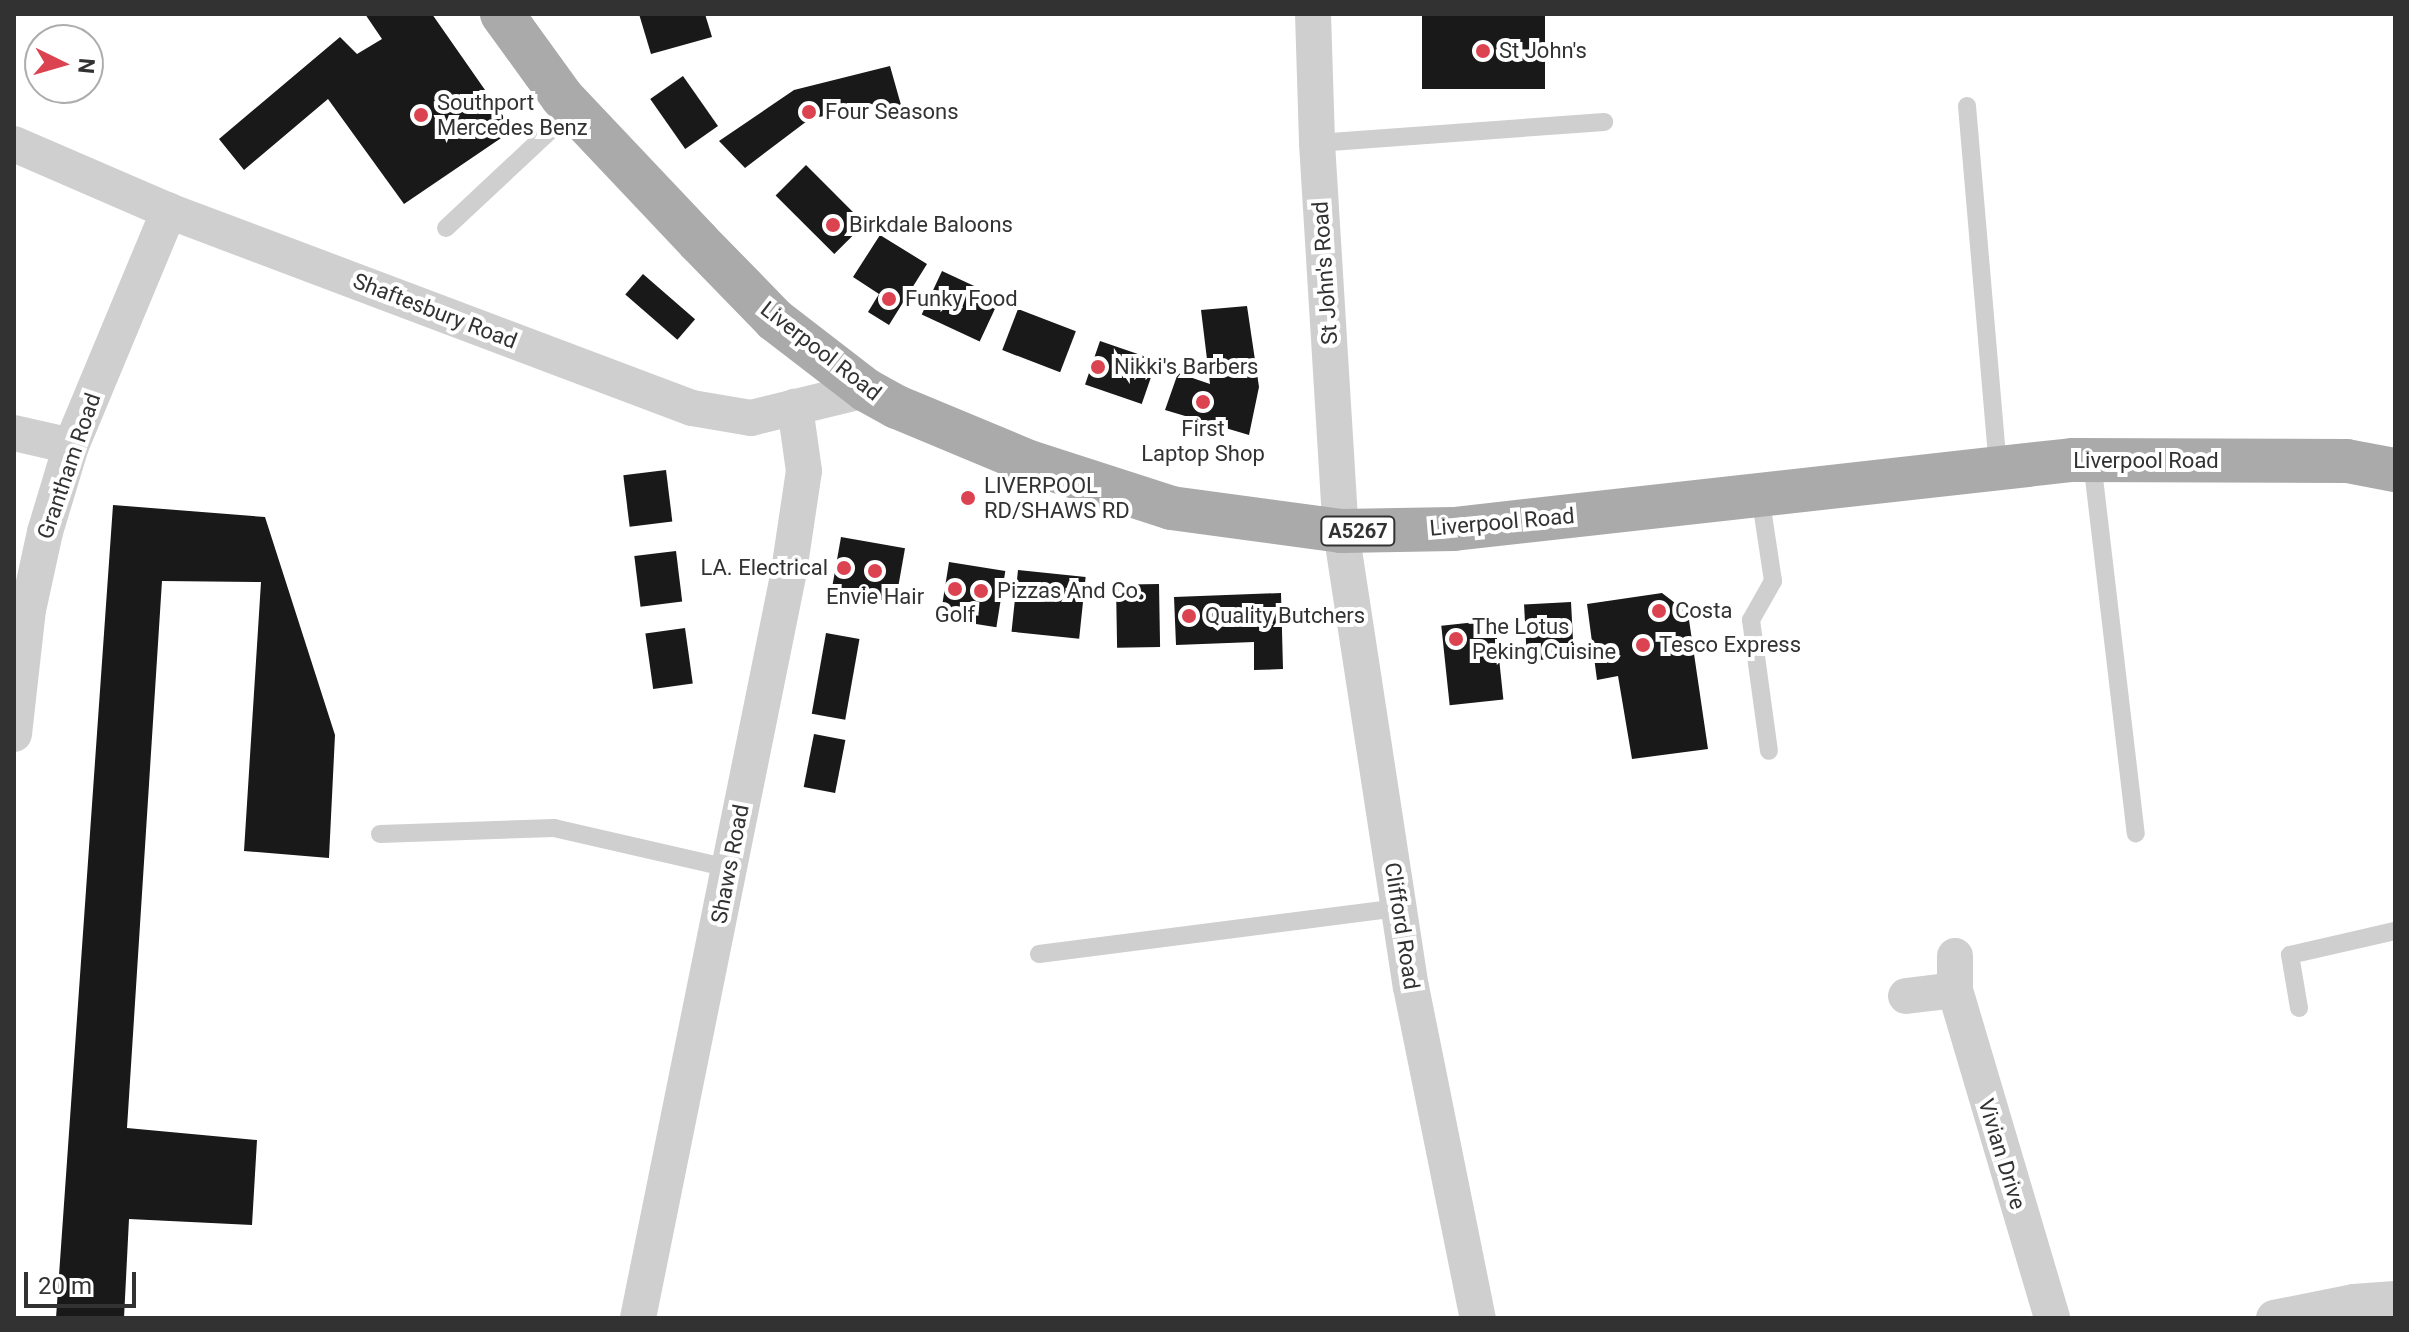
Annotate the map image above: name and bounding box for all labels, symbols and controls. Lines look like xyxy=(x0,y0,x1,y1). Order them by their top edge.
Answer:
north arrow xyxy=(24,24,104,104)
place label: St John's xyxy=(1499,38,1587,64)
marker: St John's xyxy=(1474,42,1492,60)
text: N xyxy=(73,57,100,75)
place label: Southport Mercedes Benz xyxy=(437,89,588,140)
place label: Four Seasons xyxy=(825,99,959,125)
marker: Four Seasons xyxy=(800,103,818,121)
marker: Southport Mercedes Benz xyxy=(412,106,430,124)
street label: St John's Road xyxy=(1307,200,1343,346)
place label: Birkdale Baloons xyxy=(849,212,1013,238)
marker: Birkdale Baloons xyxy=(824,216,842,234)
street label: Shaftesbury Road xyxy=(349,268,521,354)
place label: Funky Food xyxy=(905,286,1018,312)
marker: Funky Food xyxy=(880,290,898,308)
street label: Liverpool Road xyxy=(756,296,886,406)
place label: Nikki's Barbers xyxy=(1114,354,1258,380)
marker: Nikki's Barbers xyxy=(1089,358,1107,376)
street label: Grantham Road xyxy=(32,390,106,542)
marker: First Laptop Shop xyxy=(1194,393,1212,411)
place label: First Laptop Shop xyxy=(1141,415,1265,466)
street label: Liverpool Road xyxy=(2073,448,2219,474)
place label: LIVERPOOL RD/SHAWS RD xyxy=(984,472,1130,524)
marker: LIVERPOOL RD/SHAWS RD xyxy=(959,489,977,507)
street label: Liverpool Road xyxy=(1428,503,1576,541)
road number: A5267 xyxy=(1320,515,1396,547)
place label: LA. Electrical xyxy=(700,555,828,581)
marker: LA. Electrical xyxy=(835,559,853,577)
marker: Envie Hair xyxy=(866,562,884,580)
place label: Pizzas And Co. xyxy=(997,578,1144,604)
marker: Golf xyxy=(946,580,964,598)
marker: Pizzas And Co. xyxy=(972,582,990,600)
place label: Envie Hair xyxy=(826,584,924,610)
place label: Costa xyxy=(1675,598,1732,624)
place label: Golf xyxy=(935,602,975,628)
marker: Costa xyxy=(1650,602,1668,620)
place label: Quality Butchers xyxy=(1205,603,1365,629)
marker: Quality Butchers xyxy=(1180,607,1198,625)
place label: The Lotus Peking Cuisine xyxy=(1472,613,1616,664)
marker: The Lotus Peking Cuisine xyxy=(1447,630,1465,648)
place label: Tesco Express xyxy=(1659,632,1801,658)
marker: Tesco Express xyxy=(1634,636,1652,654)
street label: Shaws Road xyxy=(706,802,754,926)
street label: Clifford Road xyxy=(1379,860,1425,992)
street label: Vivian Drive xyxy=(1973,1095,2031,1213)
scale bar xyxy=(28,1256,140,1306)
text: 20 m xyxy=(38,1272,92,1300)

